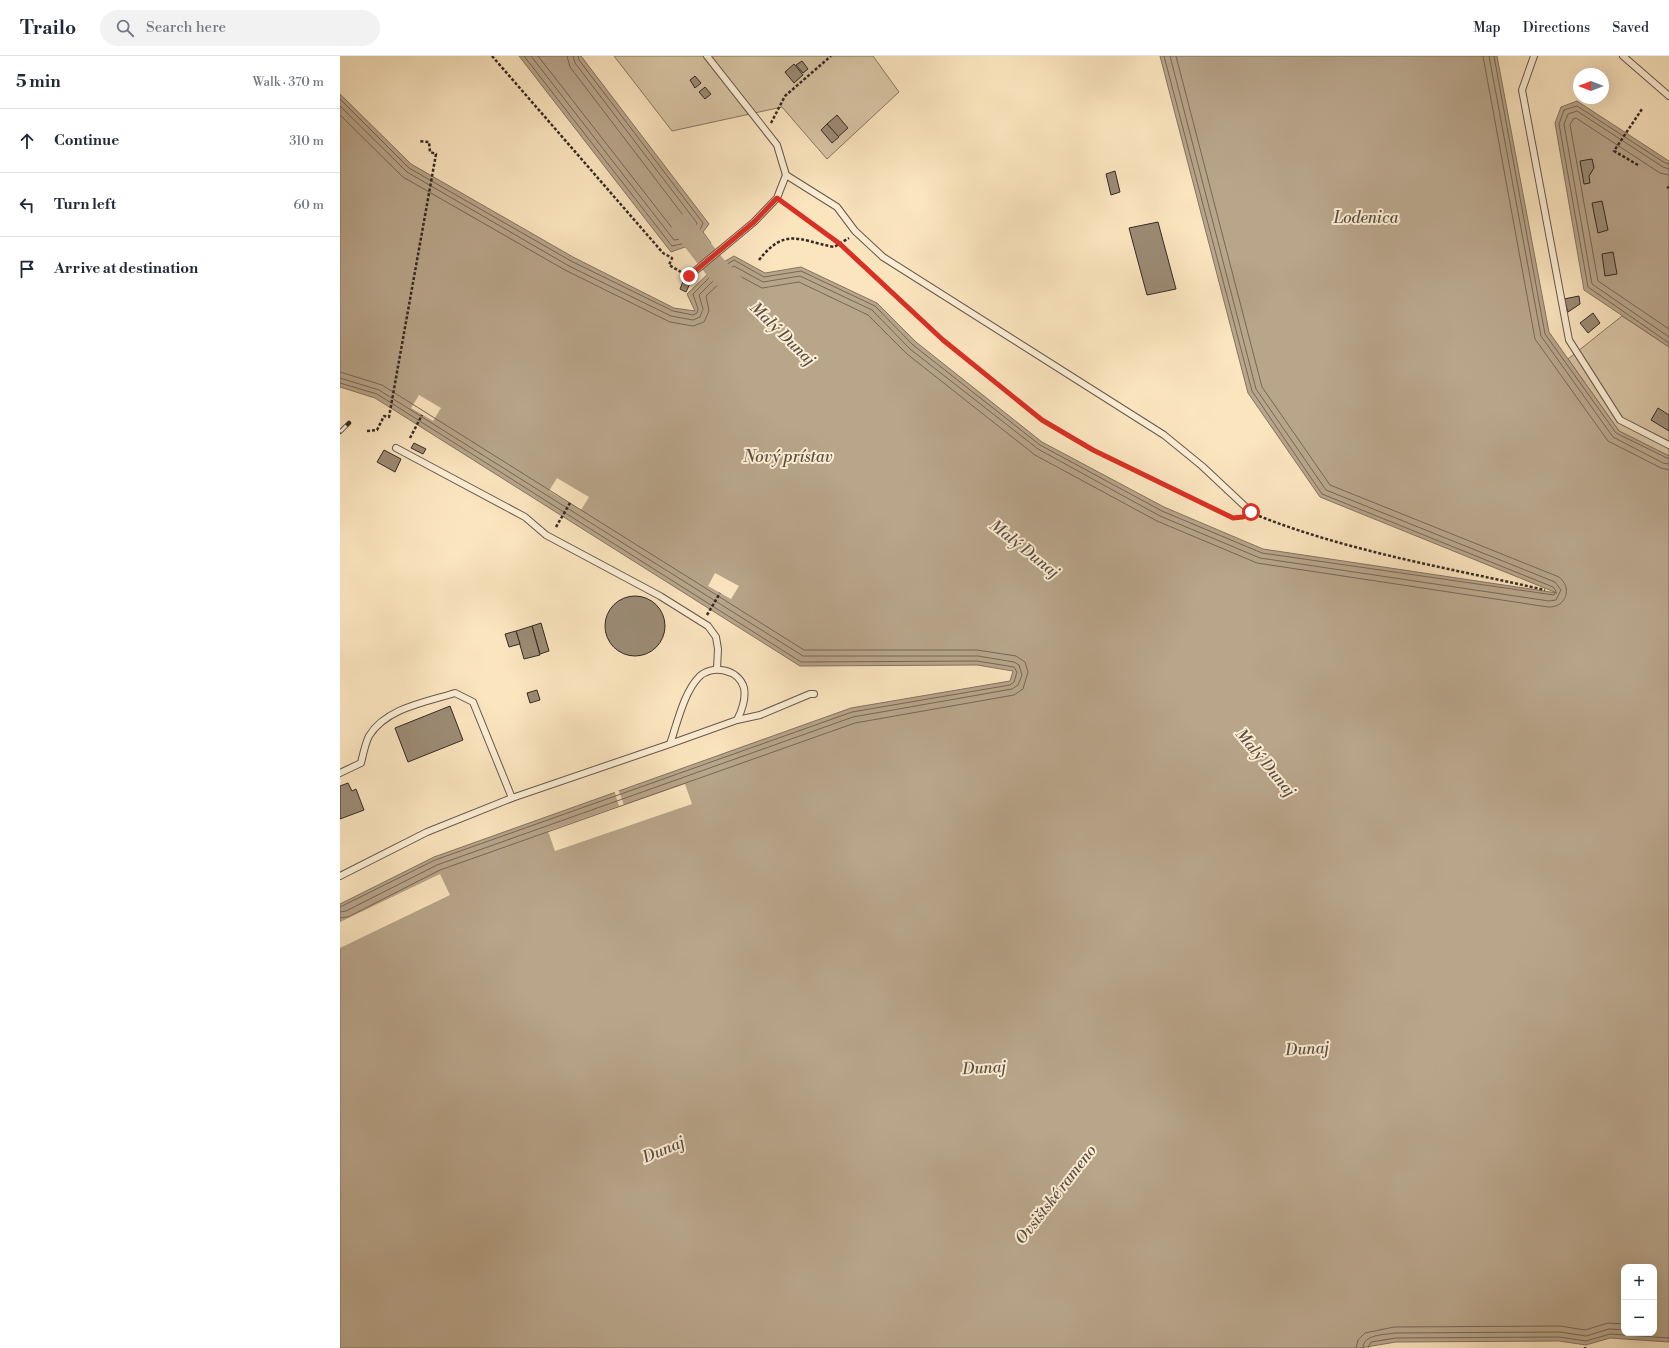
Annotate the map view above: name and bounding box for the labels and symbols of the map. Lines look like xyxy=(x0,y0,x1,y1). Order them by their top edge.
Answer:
north arrow xyxy=(1573,68,1609,104)
water label: Lodenica xyxy=(1333,208,1398,228)
route end xyxy=(680,267,698,285)
water label: Malý Dunaj xyxy=(745,298,819,370)
water label: Nový prístav xyxy=(742,447,833,467)
route start xyxy=(1242,503,1260,521)
water label: Malý Dunaj xyxy=(986,515,1064,582)
water label: Malý Dunaj xyxy=(1231,724,1300,801)
water label: Dunaj xyxy=(1284,1038,1330,1060)
water label: Dunaj xyxy=(961,1057,1007,1079)
water label: Dunaj xyxy=(638,1132,688,1168)
water label: Ovsištské rameno xyxy=(1011,1141,1101,1248)

